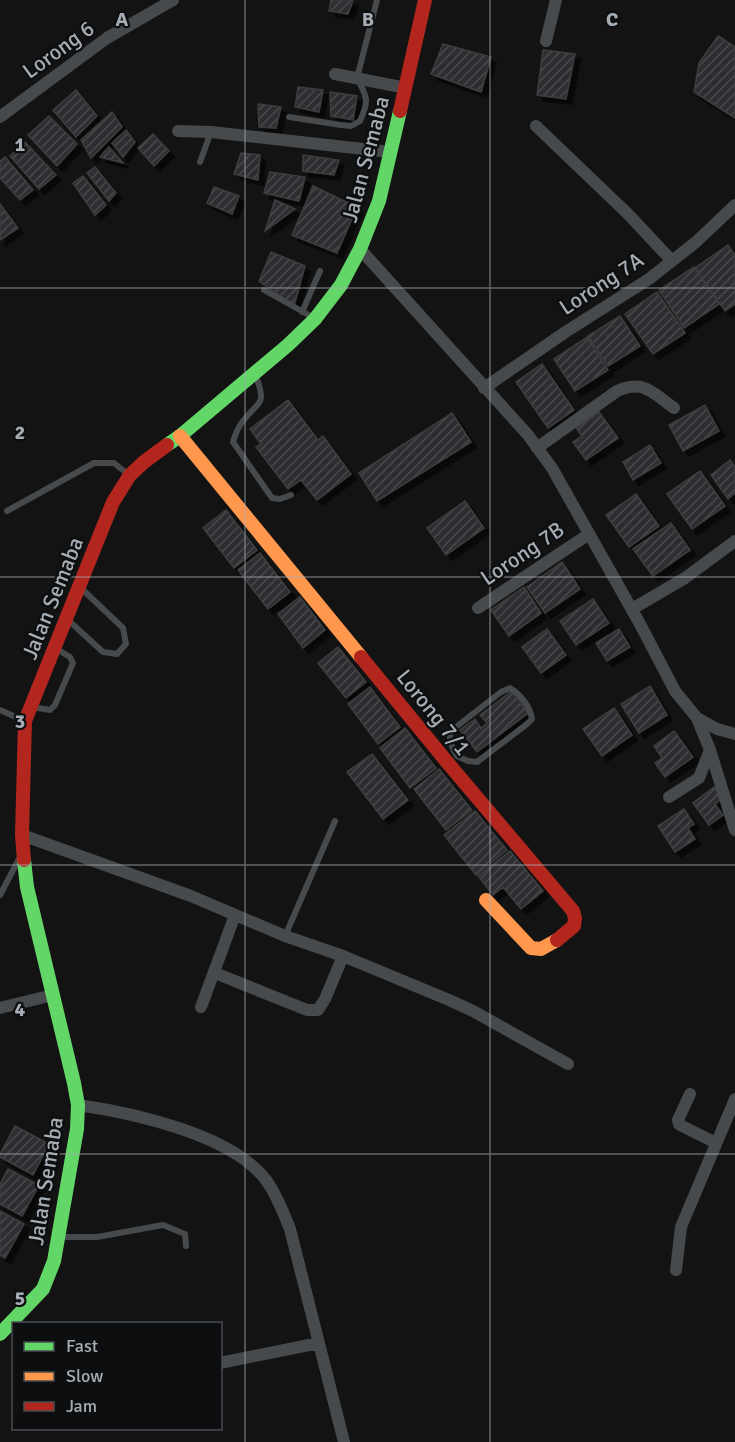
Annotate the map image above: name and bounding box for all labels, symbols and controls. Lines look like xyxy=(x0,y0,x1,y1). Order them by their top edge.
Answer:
text: A xyxy=(116,7,129,32)
text: B xyxy=(362,7,374,32)
text: C xyxy=(606,7,618,32)
street label: Lorong 6 xyxy=(17,14,99,84)
street label: Jalan Semaba xyxy=(336,93,395,225)
text: 1 xyxy=(15,132,26,157)
street label: Lorong 7A xyxy=(554,246,649,321)
text: 2 xyxy=(15,420,25,445)
street label: Lorong 7B xyxy=(475,516,569,591)
street label: Jalan Semaba xyxy=(16,533,89,663)
street label: Lorong 7/1 xyxy=(391,664,477,761)
text: 3 xyxy=(15,709,25,734)
text: 4 xyxy=(15,997,26,1022)
street label: Jalan Semaba xyxy=(22,1115,69,1247)
text: 5 xyxy=(15,1286,25,1311)
legend xyxy=(12,1322,222,1430)
text: Fast xyxy=(66,1335,98,1357)
text: Slow xyxy=(66,1365,103,1387)
text: Jam xyxy=(66,1395,97,1417)

